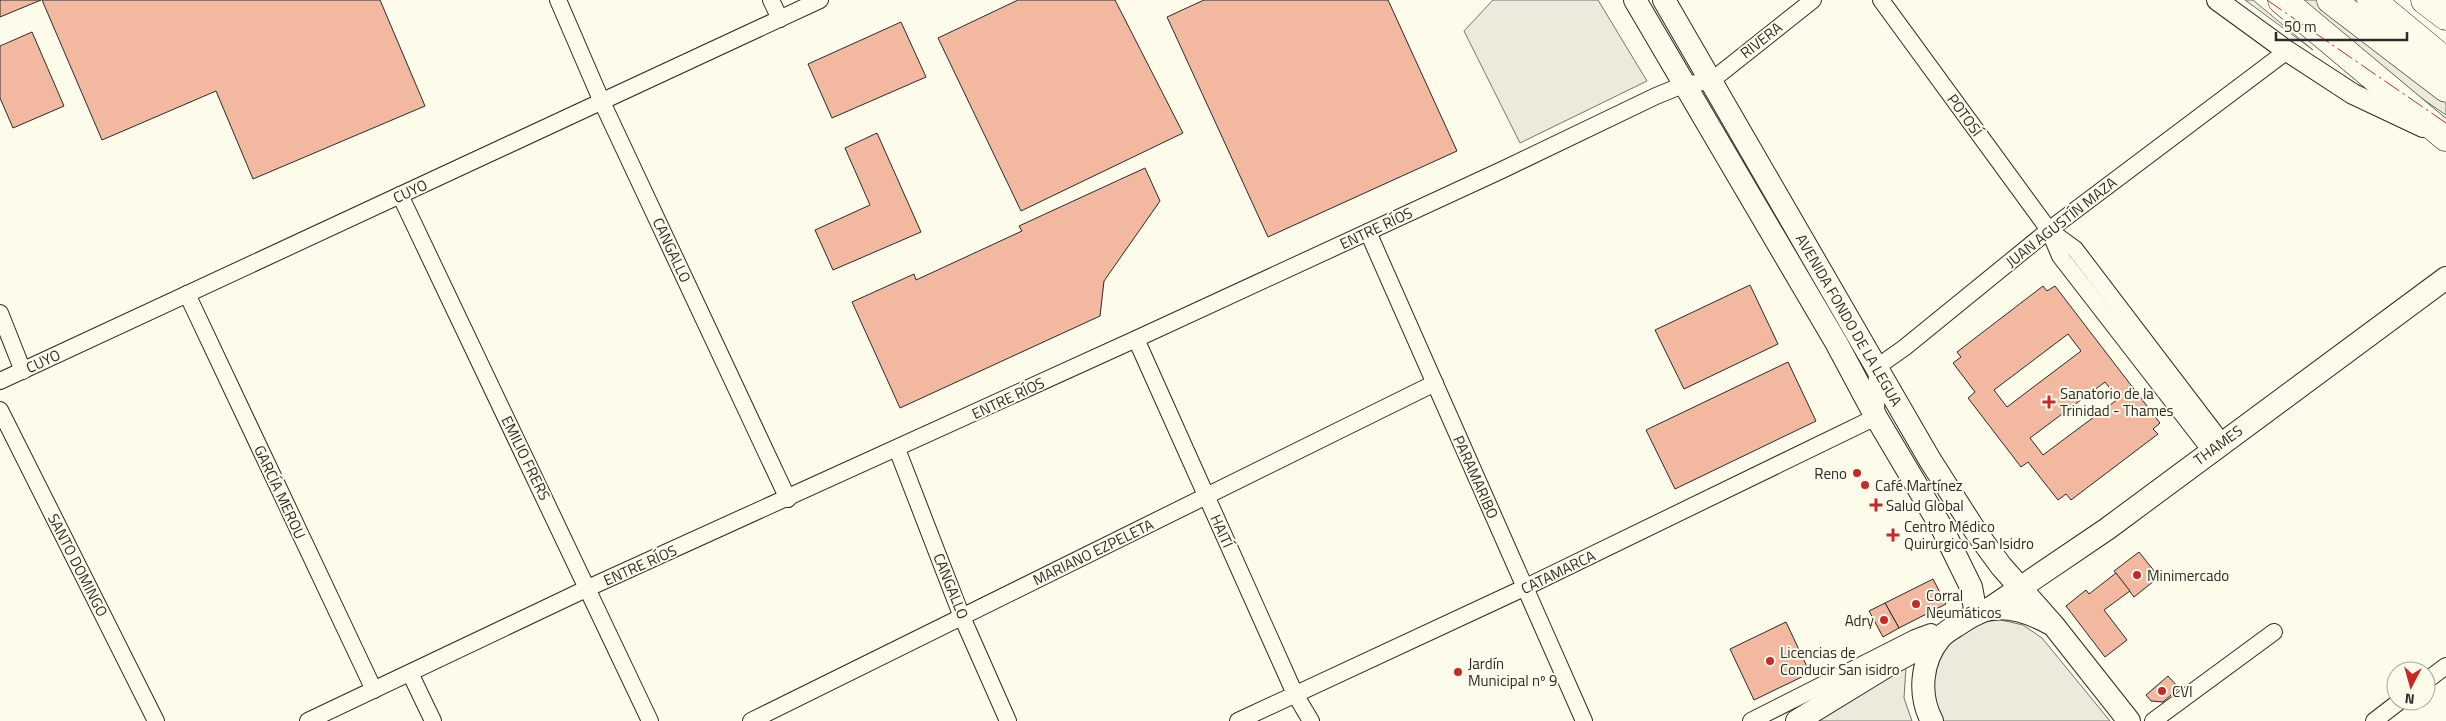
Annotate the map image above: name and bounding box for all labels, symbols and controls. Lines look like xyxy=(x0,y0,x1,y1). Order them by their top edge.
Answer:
scale bar xyxy=(2276,10,2407,42)
text: 50 m xyxy=(2284,15,2317,38)
street label: RIVERA xyxy=(1735,16,1787,64)
street label: POTOSÍ xyxy=(1942,89,1989,141)
street label: JUAN AGUSTÍN MAZA xyxy=(2000,171,2122,273)
street label: CUYO xyxy=(389,173,431,209)
street label: ENTRE RÍOS xyxy=(1336,201,1416,255)
street label: CANGALLO xyxy=(647,214,697,286)
street label: AVENIDA FONDO DE LA LEGUA xyxy=(1790,230,1908,410)
street label: CUYO xyxy=(22,343,64,379)
street label: ENTRE RÍOS xyxy=(968,371,1048,425)
place label: Sanatorio de la Trinidad - Thames xyxy=(2060,382,2174,422)
marker: Sanatorio de la Trinidad - Thames xyxy=(2042,395,2056,409)
street label: EMILIO FRERS xyxy=(496,412,556,504)
street label: THAMES xyxy=(2189,419,2247,471)
street label: PARAMARIBO xyxy=(1447,432,1505,522)
street label: GARCÍA MEROU xyxy=(248,441,312,543)
place label: Reno xyxy=(1814,462,1847,485)
marker: Reno xyxy=(1851,467,1863,479)
place label: Café Martínez xyxy=(1875,474,1963,497)
marker: Café Martínez xyxy=(1859,479,1871,491)
place label: Salud Global xyxy=(1886,494,1964,517)
marker: Salud Global xyxy=(1870,499,1882,511)
street label: SANTO DOMINGO xyxy=(42,509,114,621)
street label: HAITÍ xyxy=(1205,511,1240,552)
street label: MARIANO EZPELETA xyxy=(1029,513,1157,591)
place label: Centro Médico Quirurgico San Isidro xyxy=(1904,515,2034,555)
marker: Centro Médico Quirurgico San Isidro xyxy=(1886,528,1900,542)
street label: ENTRE RÍOS xyxy=(600,539,680,591)
street label: CATAMARCA xyxy=(1517,544,1599,600)
street label: CANGALLO xyxy=(927,550,975,623)
place label: Minimercado xyxy=(2147,564,2229,587)
marker: Minimercado xyxy=(2131,569,2143,581)
place label: Corral Neumáticos xyxy=(1926,584,2002,624)
marker: Corral Neumáticos xyxy=(1910,598,1922,610)
place label: Adry xyxy=(1845,609,1874,632)
marker: Adry xyxy=(1878,614,1890,626)
place label: Licencias de Conducir San isidro xyxy=(1780,641,1900,681)
place label: Jardín Municipal nº 9 xyxy=(1468,652,1557,692)
marker: Licencias de Conducir San isidro xyxy=(1764,655,1776,667)
north arrow xyxy=(2386,661,2436,711)
marker: Jardín Municipal nº 9 xyxy=(1452,666,1464,678)
place label: CVI xyxy=(2172,680,2193,703)
marker: CVI xyxy=(2156,685,2168,697)
text: N xyxy=(2404,688,2416,710)

